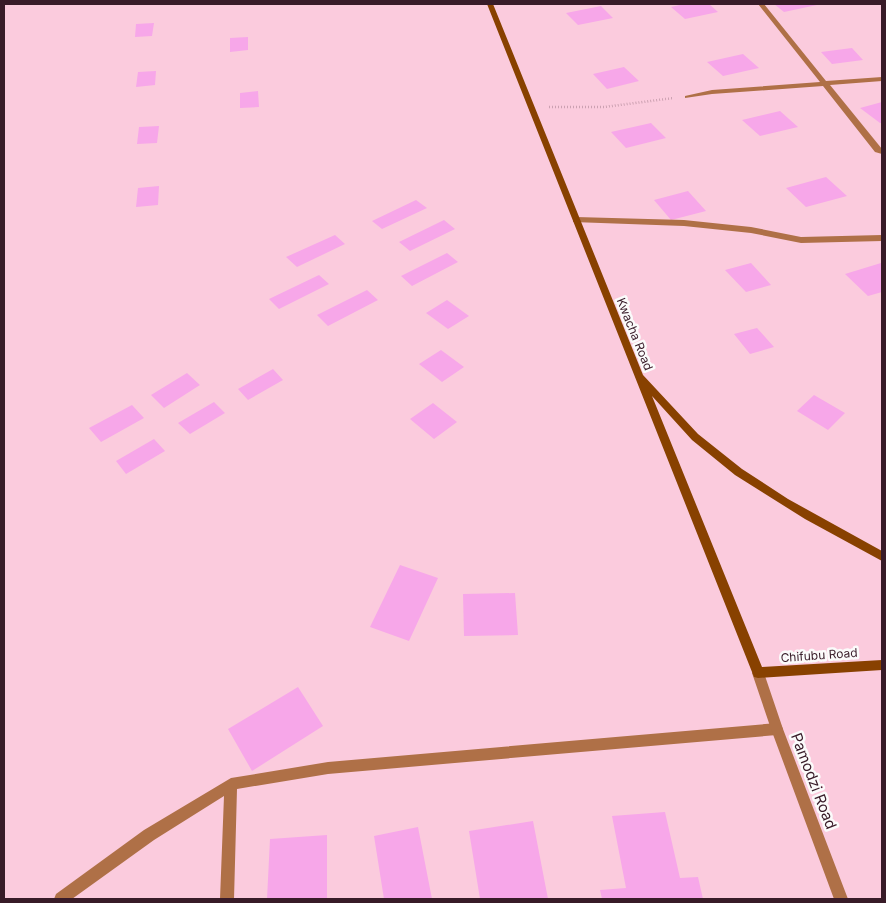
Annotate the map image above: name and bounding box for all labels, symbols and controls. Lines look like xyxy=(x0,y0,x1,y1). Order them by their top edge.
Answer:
street label: Kwacha Road xyxy=(614,296,656,372)
street label: Chifubu Road xyxy=(780,645,858,665)
street label: Pamodzi Road xyxy=(787,730,841,832)

